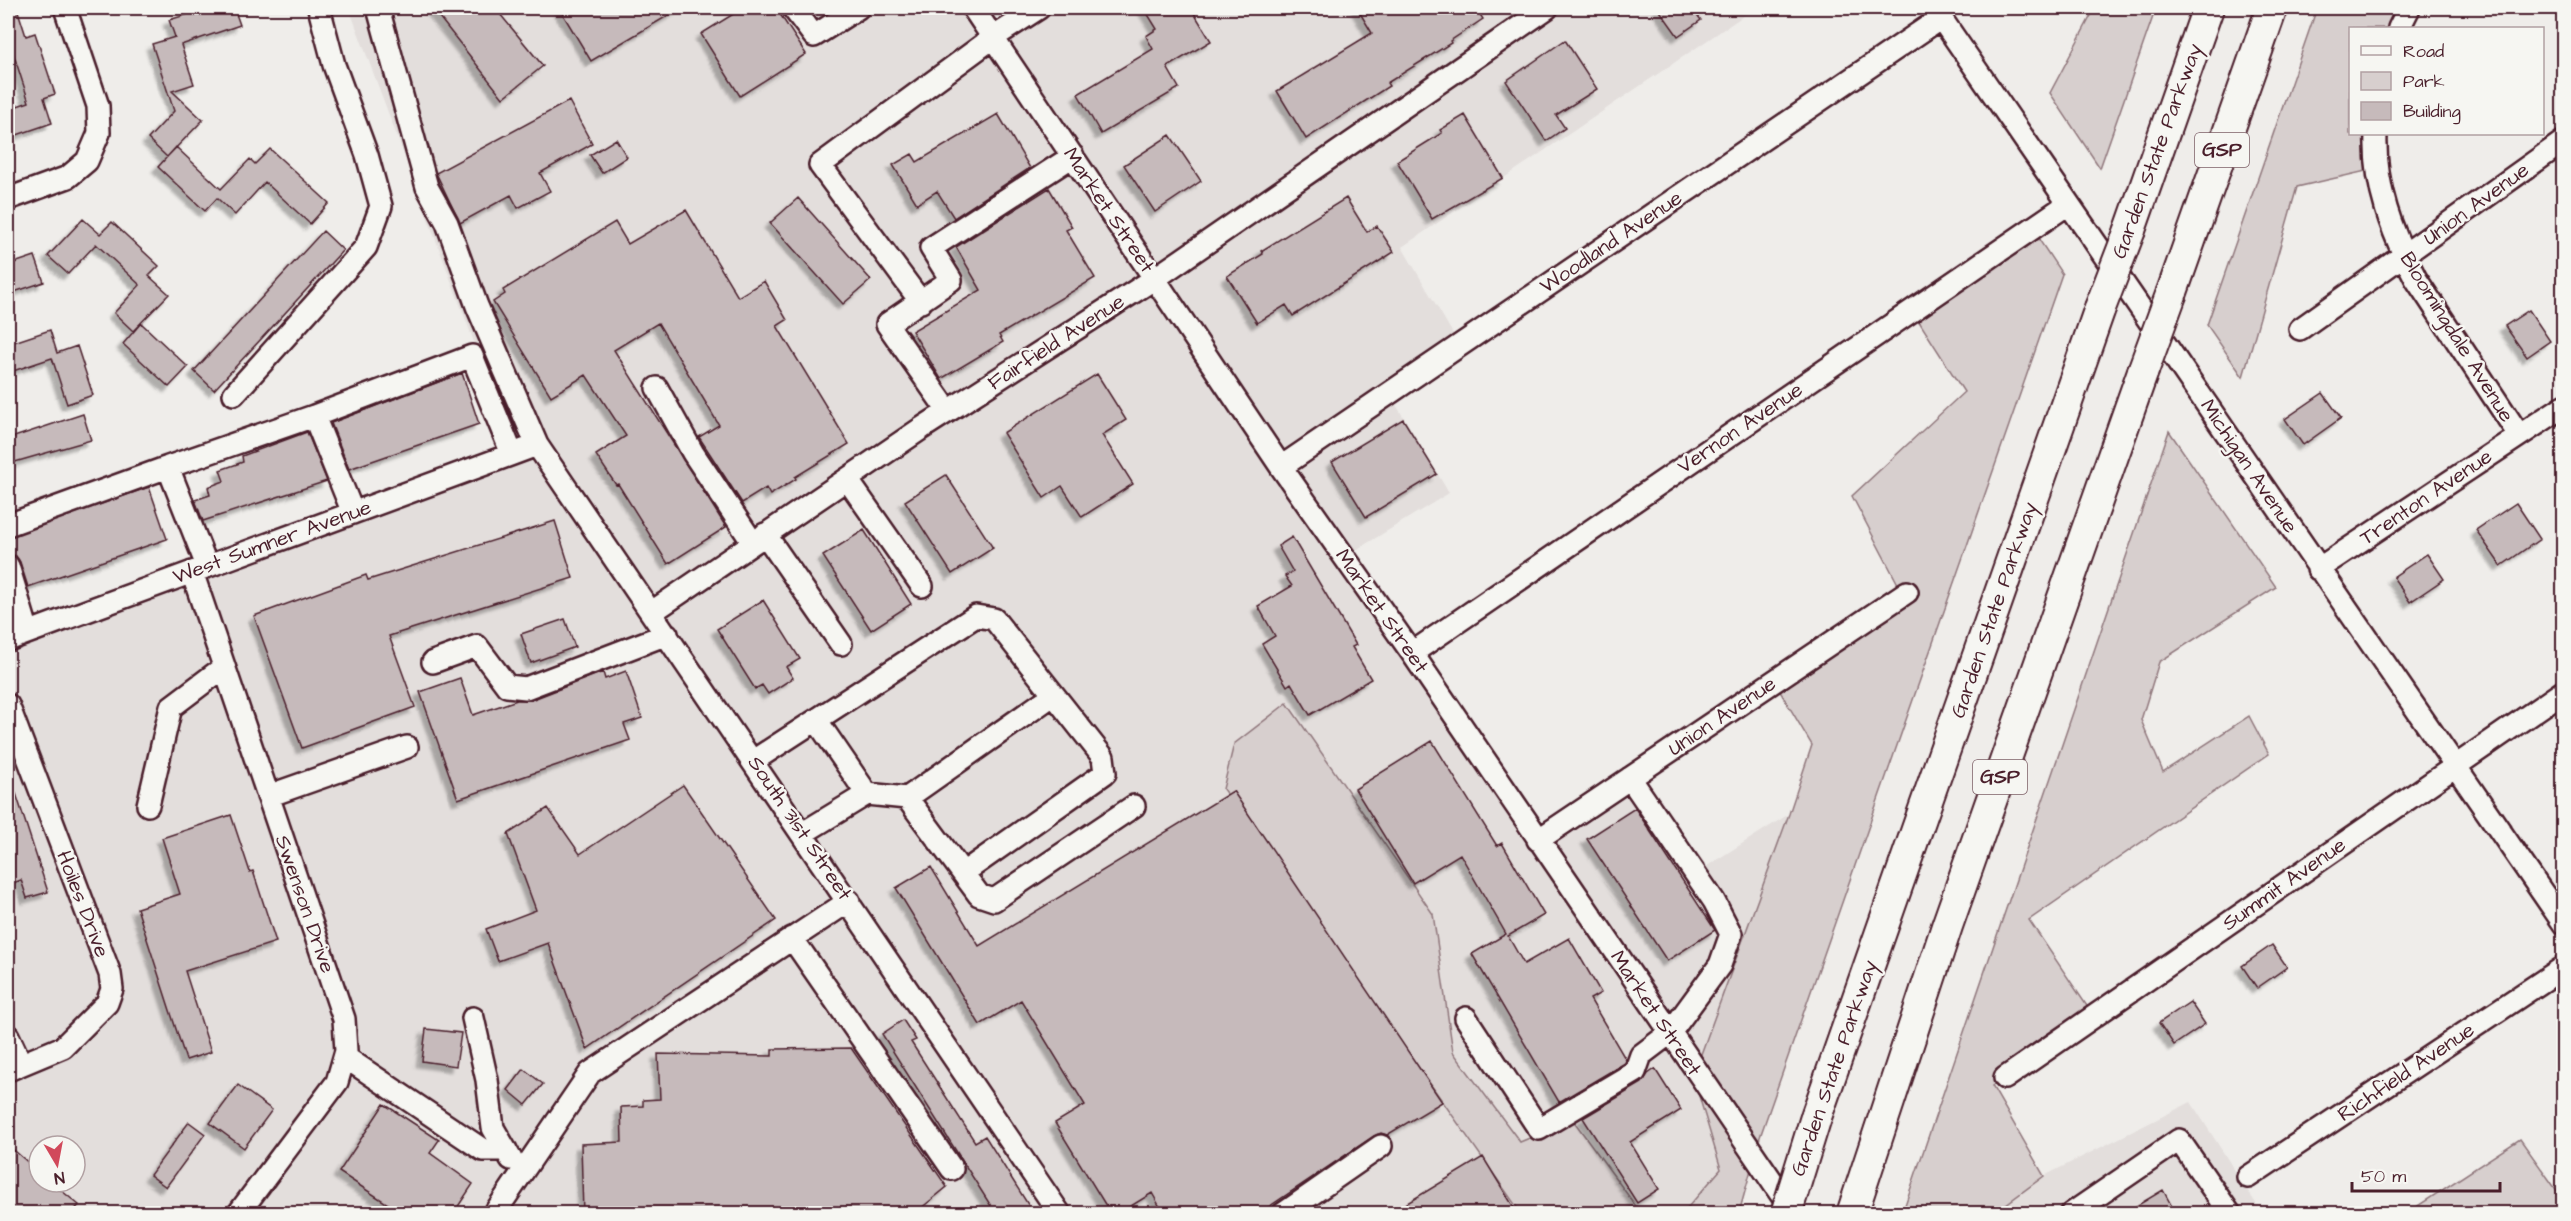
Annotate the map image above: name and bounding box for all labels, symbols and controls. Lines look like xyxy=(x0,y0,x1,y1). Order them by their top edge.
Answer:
legend xyxy=(2349,27,2544,135)
street label: Garden State Parkway xyxy=(2105,39,2211,263)
text: Road xyxy=(2403,39,2444,64)
text: Park xyxy=(2403,69,2445,94)
text: Building xyxy=(2403,99,2461,125)
road number: GSP xyxy=(2195,133,2249,167)
street label: Market Street xyxy=(1056,142,1162,279)
street label: Union Avenue xyxy=(2417,156,2535,252)
street label: Woodland Avenue xyxy=(1534,184,1688,300)
street label: Bloomingdale Avenue xyxy=(2391,246,2521,429)
street label: Fairfield Avenue xyxy=(982,287,1130,397)
street label: Vernon Avenue xyxy=(1672,375,1808,481)
street label: Michigan Avenue xyxy=(2192,393,2305,540)
street label: Trenton Avenue xyxy=(2354,442,2498,552)
street label: West Sumner Avenue xyxy=(169,493,375,591)
street label: Garden State Parkway xyxy=(1943,498,2047,722)
street label: Market Street xyxy=(1328,543,1436,679)
street label: Union Avenue xyxy=(1662,669,1782,763)
street label: South 31st Street xyxy=(741,750,860,907)
road number: GSP xyxy=(1973,760,2027,794)
street label: Summit Avenue xyxy=(2216,830,2352,938)
street label: Swenson Drive xyxy=(268,831,342,977)
street label: Hoiles Drive xyxy=(49,847,117,961)
street label: Market Street xyxy=(1603,945,1709,1082)
street label: Garden State Parkway xyxy=(1783,956,1887,1180)
street label: Richfield Avenue xyxy=(2332,1015,2480,1129)
north arrow xyxy=(27,1134,87,1194)
scale bar xyxy=(2352,1155,2500,1193)
text: 50 m xyxy=(2361,1164,2406,1189)
text: N xyxy=(53,1166,66,1189)

